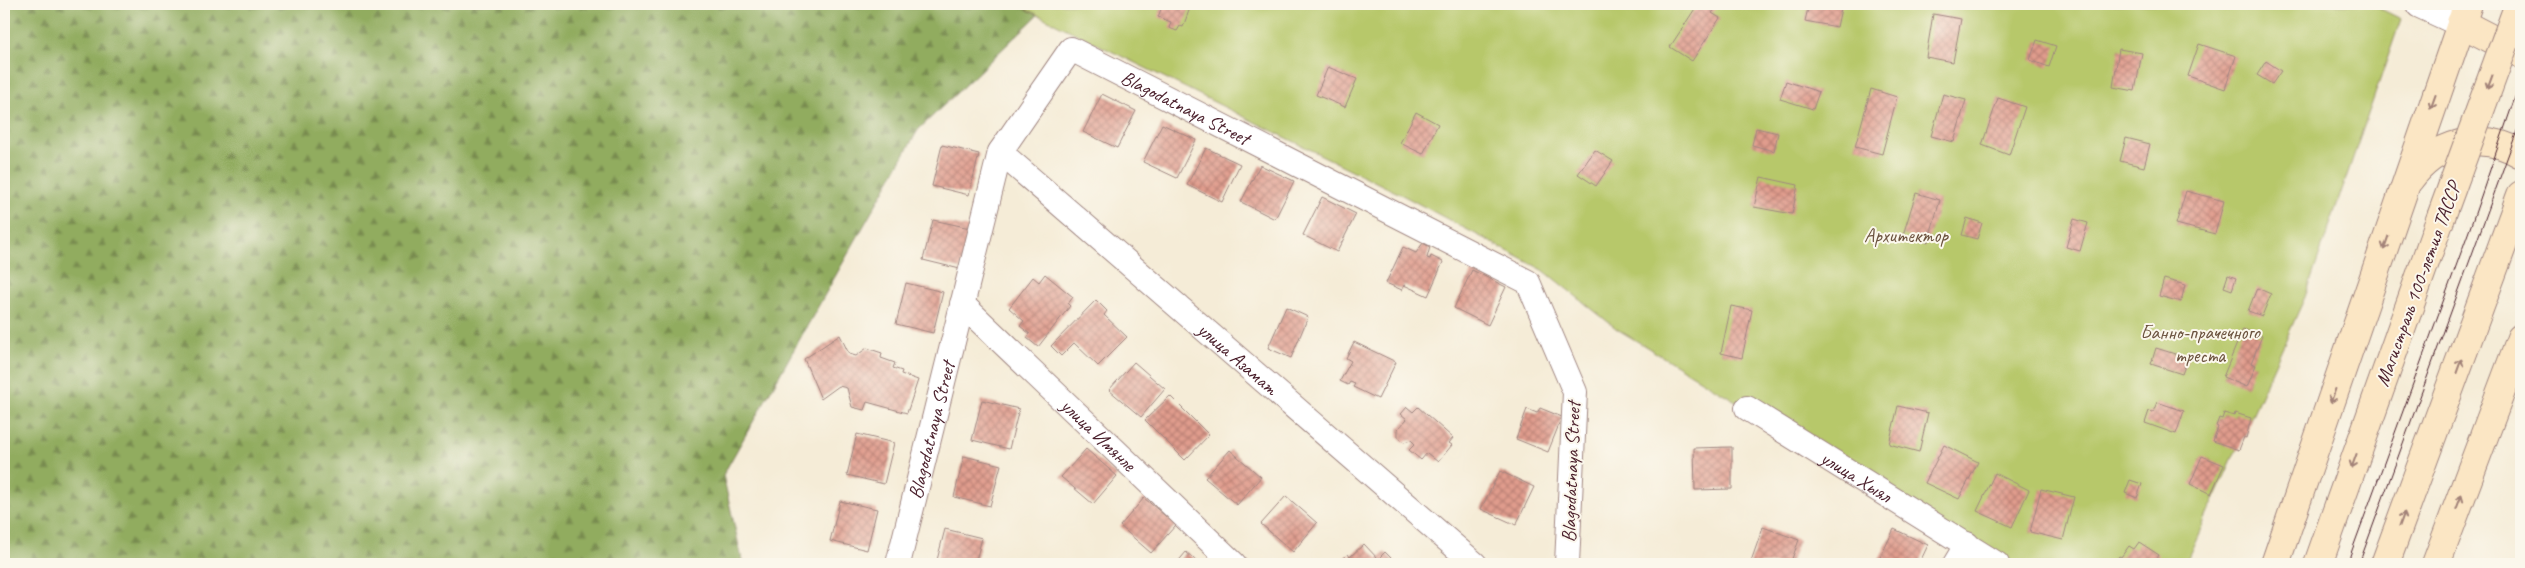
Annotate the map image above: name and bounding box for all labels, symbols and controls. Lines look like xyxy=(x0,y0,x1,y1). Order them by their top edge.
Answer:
street label: Blagodatnaya Street xyxy=(1117,64,1257,152)
one-way arrow xyxy=(2485,74,2494,90)
one-way arrow xyxy=(2428,94,2437,110)
street label: Магистраль 100-летия ТАССР xyxy=(2369,176,2467,389)
park label: Архитектор xyxy=(1864,223,1949,248)
one-way arrow xyxy=(2381,234,2390,250)
street label: улица Азамат xyxy=(1192,316,1285,401)
park label: Банно-прачечного треста xyxy=(2140,320,2261,368)
street label: Blagodatnaya Street xyxy=(902,355,961,501)
one-way arrow xyxy=(2455,359,2464,374)
one-way arrow xyxy=(2328,388,2337,404)
street label: улица Имянле xyxy=(1055,392,1142,477)
street label: Blagodatnaya Street xyxy=(1556,398,1586,543)
street label: улица Хыял xyxy=(1816,444,1898,509)
one-way arrow xyxy=(2349,453,2358,468)
one-way arrow xyxy=(2455,495,2464,510)
one-way arrow xyxy=(2398,511,2407,527)

